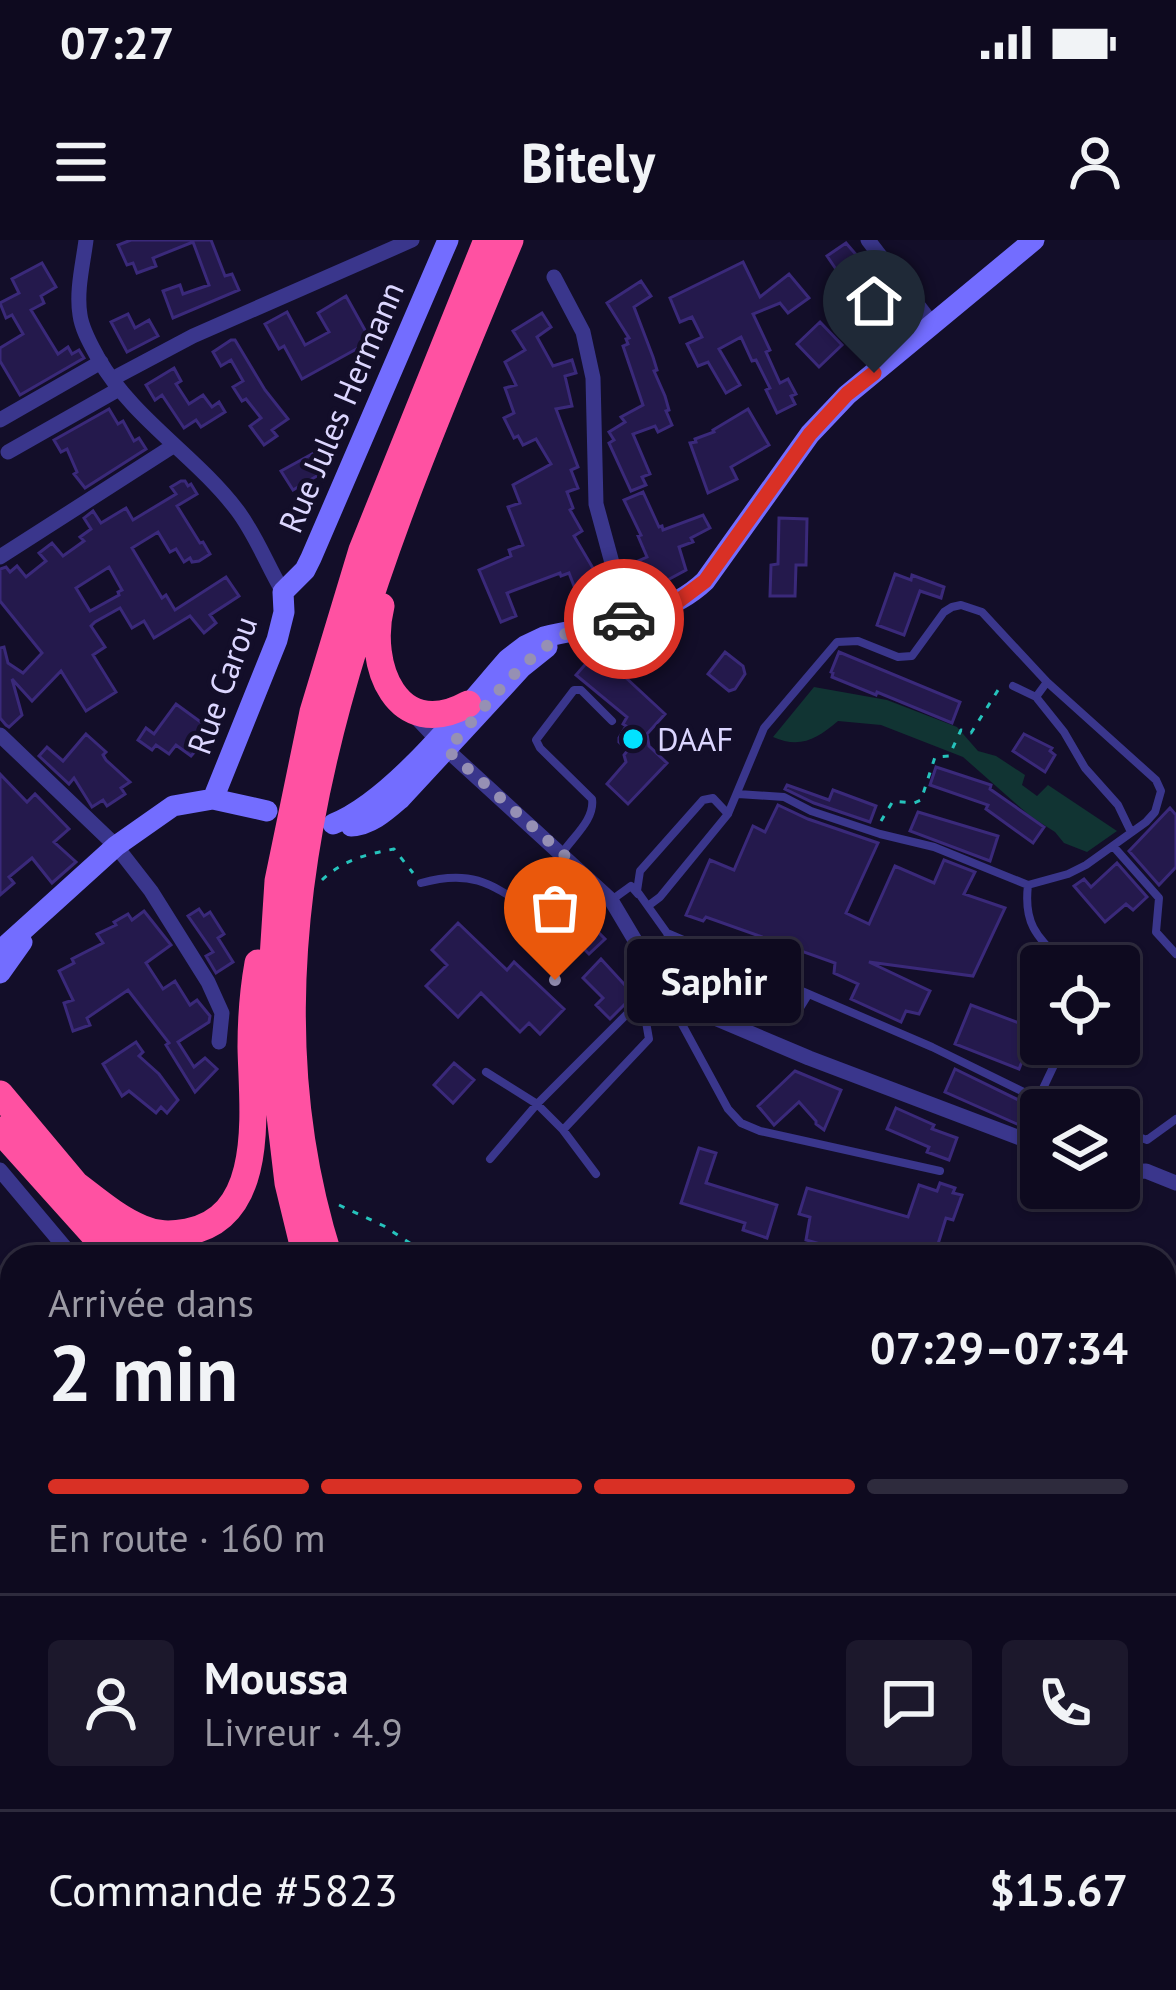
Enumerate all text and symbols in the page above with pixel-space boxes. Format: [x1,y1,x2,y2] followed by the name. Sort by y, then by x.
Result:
[60,13,174,71] text: 07:27
[521,127,655,197] text: Bitely
[48,129,114,195] icon: menu
[1062,129,1128,195] icon: person
[823,250,925,373] pin
[841,268,907,334] icon: home
[268,275,413,539] street label: Rue Jules Hermann
[564,559,684,679] courier
[591,586,657,652] icon: car
[177,610,266,760] street label: Rue Carou
[657,717,733,760] place label: DAAF
[620,726,646,752] marker: DAAF
[504,857,606,980] pin
[522,875,588,941] icon: bag
[627,938,801,1022] callout: Saphir
[1020,945,1140,1209] map controls
[1020,945,1140,1065] button: locate
[661,955,767,1006] text: Saphir
[1020,1089,1140,1209] button: layers
[48,1277,254,1328] text: Arrivée dans
[870,1318,1128,1376] text: 07:29–07:34
[48,1322,238,1423] text: 2 min
[48,1512,326,1563] text: En route · 160 m
[48,1640,174,1766] button: person
[846,1640,972,1766] button: chat
[1002,1640,1128,1766] button: phone
[204,1648,349,1706] text: Moussa
[204,1706,403,1757] text: Livreur · 4.9
[48,1860,398,1918] text: Commande #5823
[989,1860,1128,1918] text: $15.67

